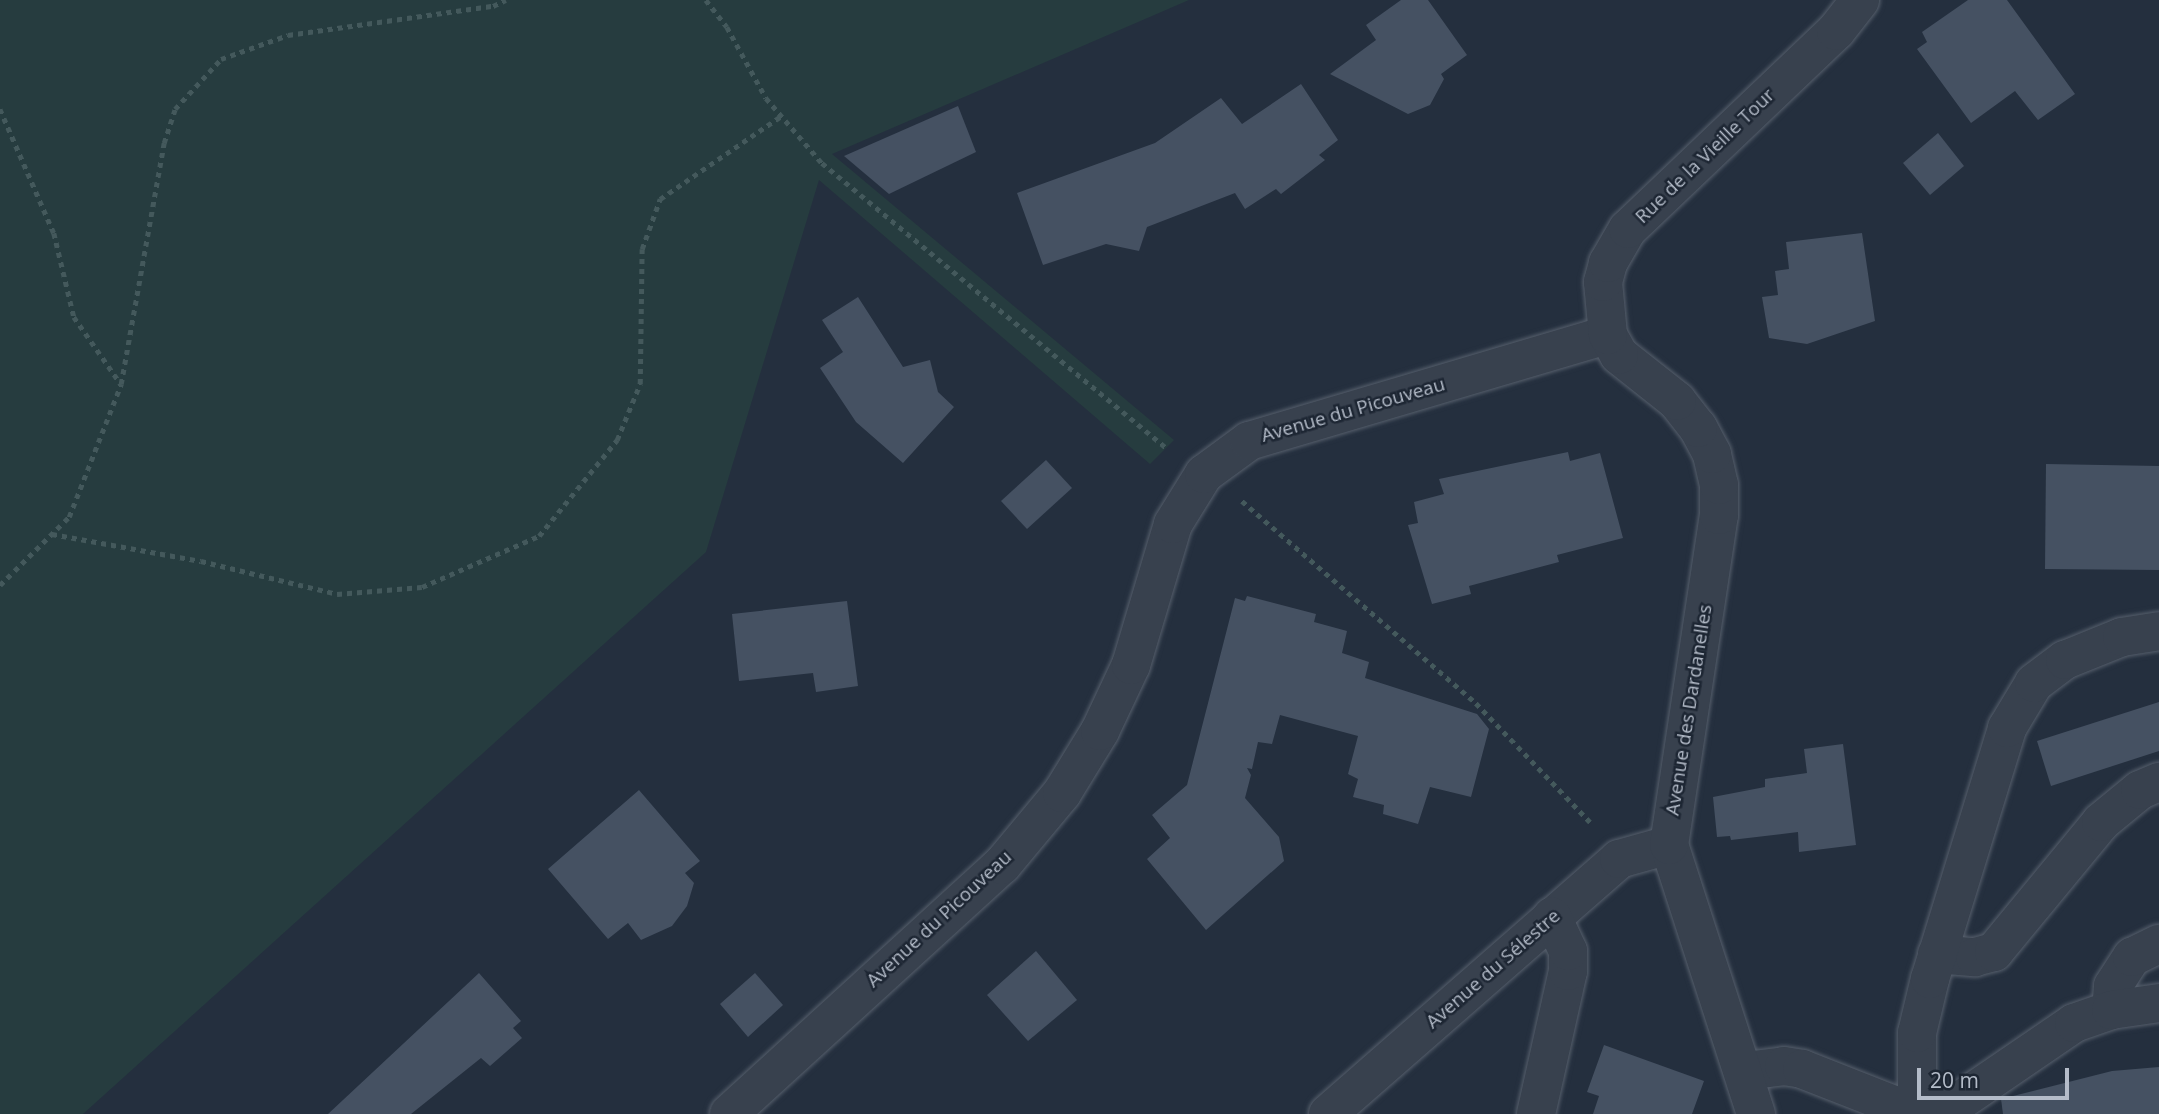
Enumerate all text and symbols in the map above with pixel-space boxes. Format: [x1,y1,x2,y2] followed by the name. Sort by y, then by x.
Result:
[1631,84,1779,228] street label: Rue de la Vieille Tour
[1259,373,1447,447] street label: Avenue du Picouveau
[1661,603,1717,817] street label: Avenue des Dardanelles
[862,846,1016,992] street label: Avenue du Picouveau
[1421,905,1565,1033] street label: Avenue du Sélestre
[1921,1054,2073,1098] scale bar
[1930,1066,1979,1094] text: 20 m

